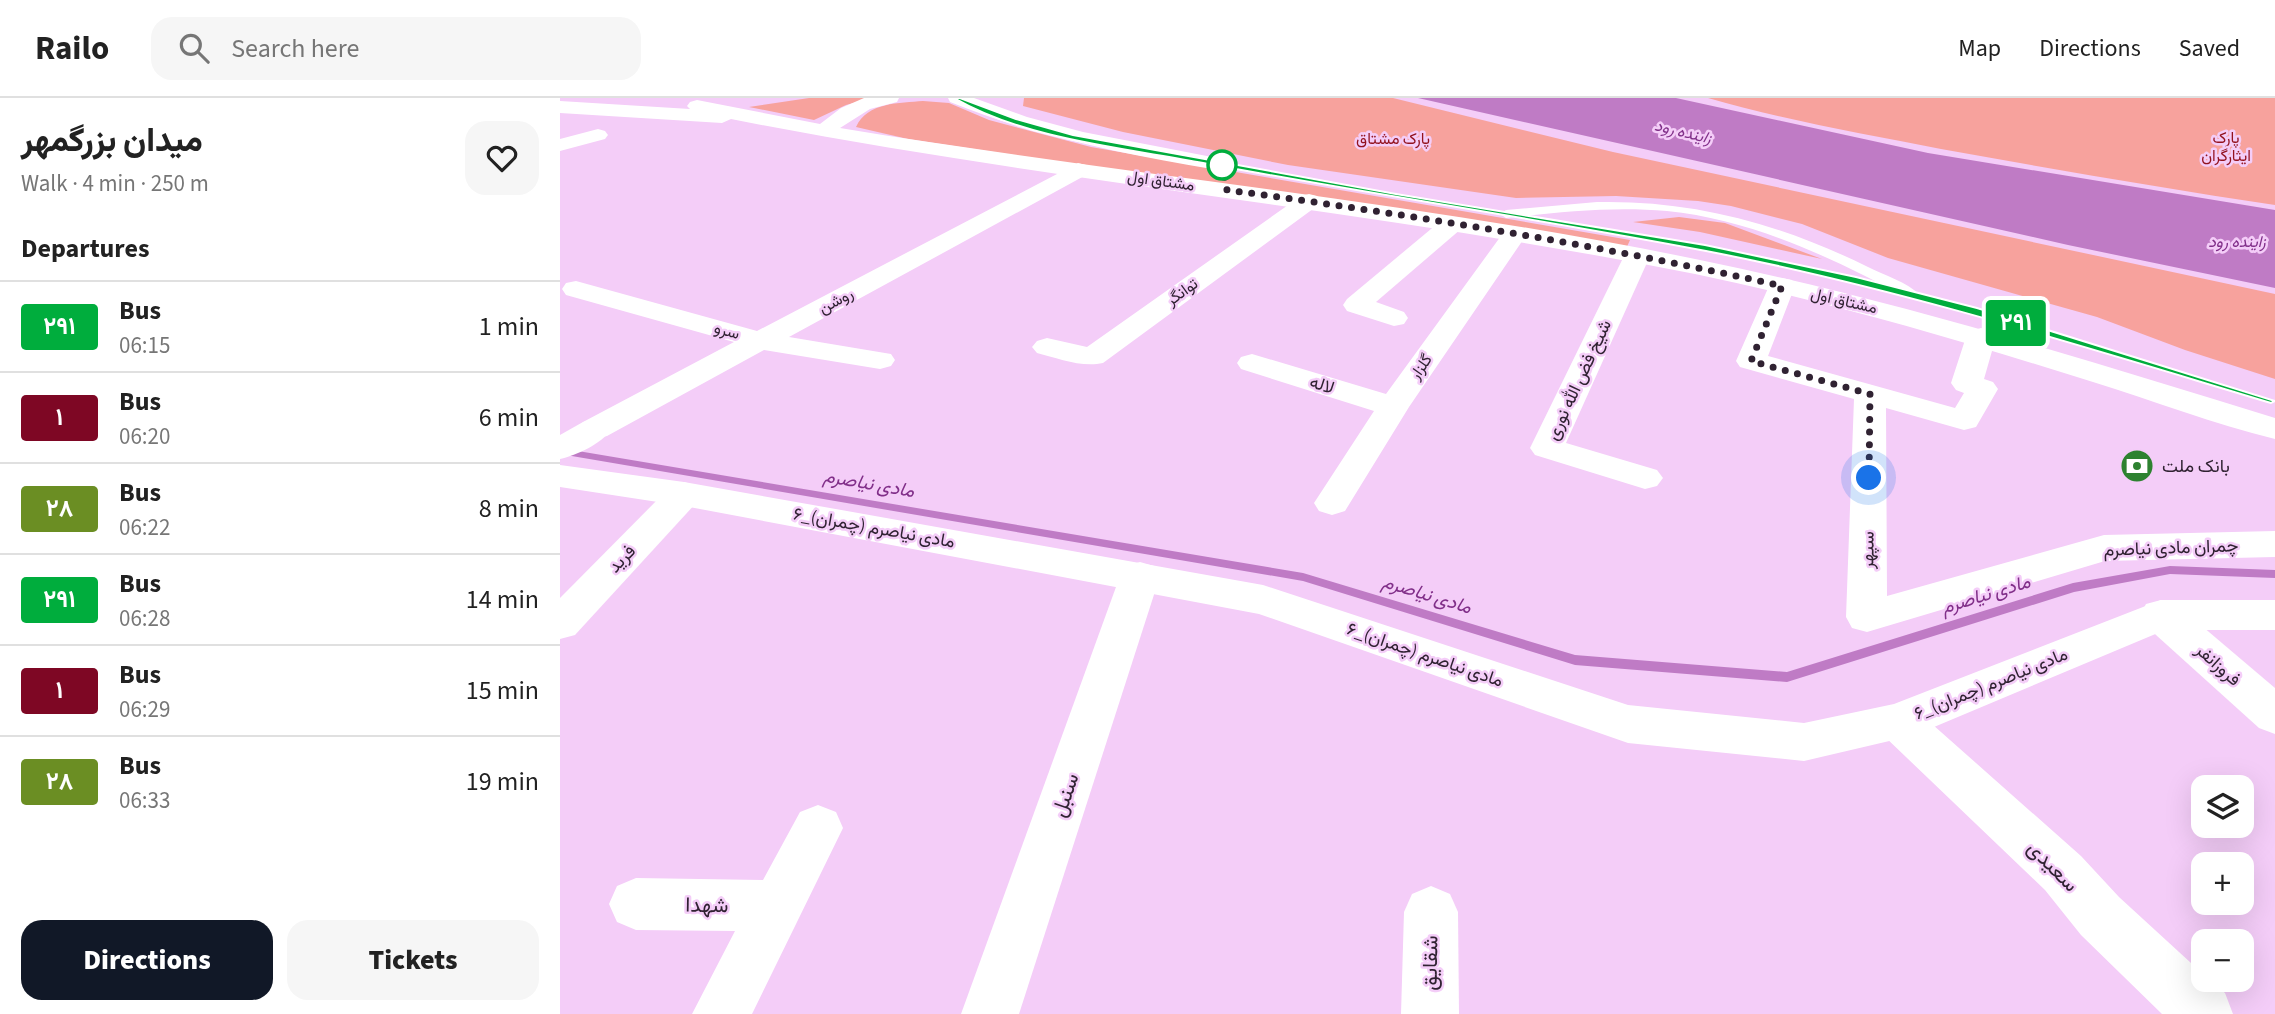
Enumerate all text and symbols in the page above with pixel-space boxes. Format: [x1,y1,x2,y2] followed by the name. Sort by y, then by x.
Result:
[151,17,641,80] search box
[35,25,109,72] text: Railo
[175,29,213,67] icon: search
[231,30,359,67] text: Search here
[1958,31,2001,66] text: Map
[2039,31,2141,66] text: Directions
[2179,31,2240,66] text: Saved
[1652,114,1715,150] water label: زاینده رود
[21,117,203,164] text: میدان بزرگمهر
[465,121,539,195] button: heart
[2201,127,2251,167] park label: پارک ایثارگران
[1356,128,1430,150] park label: پارک مشتاق
[1207,150,1237,180] unlabelled marker
[1126,165,1196,197] street label: مشتاق اول
[21,167,209,200] text: Walk · 4 min · 250 m
[21,230,149,267] text: Departures
[2208,231,2267,253] water label: زاینده رود
[1161,273,1203,312] street label: توانگر
[815,283,857,319] street label: روشن
[1809,283,1879,319] street label: مشتاق اول
[119,292,161,329] text: Bus
[1976,300,2056,346] line badge: ۲۹۱
[2000,305,2032,340] text: ۲۹۱
[479,308,539,345] text: 1 min
[43,309,76,344] text: ۲۹۱
[1540,316,1618,444] street label: شیخ فض الله نوری
[712,317,742,345] street label: سرو
[119,329,170,362] text: 06:15
[1404,350,1438,385] street label: گلزار
[1306,369,1338,401] street label: لاله
[119,383,161,420] text: Bus
[479,399,539,436] text: 6 min
[56,400,63,435] text: ۱
[119,420,170,453] text: 06:20
[2118,447,2156,485] bank icon: بانک ملت
[2162,454,2230,479] place label: بانک ملت
[1851,460,1886,495] your location
[821,463,917,505] water label: مادی نیاصرم
[119,474,161,511] text: Bus
[479,490,539,527] text: 8 min
[46,491,73,526] text: ۲۸
[791,501,957,555] street label: ۶_مادی نیاصرم (چمران)
[119,511,170,544] text: 06:22
[1855,531,1881,570] street label: سپهر
[2103,533,2239,563] street label: چمران مادی نیاصرم
[602,539,642,579] street label: فرید
[119,565,161,602] text: Bus
[1378,568,1476,622] water label: مادی نیاصرم
[1937,568,2035,622] water label: مادی نیاصرم
[466,581,539,618] text: 14 min
[43,582,76,617] text: ۲۹۱
[119,602,170,635] text: 06:28
[1344,617,1506,693] street label: ۶_مادی نیاصرم (چمران)
[2189,637,2246,692] street label: فروزانفر
[1910,642,2072,726] street label: ۶_مادی نیاصرم (چمران)
[119,656,161,693] text: Bus
[466,672,539,709] text: 15 min
[56,673,63,708] text: ۱
[119,693,170,726] text: 06:29
[119,747,161,784] text: Bus
[466,763,539,800] text: 19 min
[46,764,73,799] text: ۲۸
[1043,769,1087,821] street label: سنبل
[2191,775,2254,992] map controls
[2191,775,2254,838] button: layers
[119,784,170,817] text: 06:33
[2020,833,2086,899] street label: سعیدی
[2191,852,2254,915] button: +
[685,890,729,920] street label: شهدا
[21,920,273,1000] button: Directions
[287,920,539,1000] button: Tickets
[2191,929,2254,992] button: −
[1415,935,1445,991] street label: شقایق

